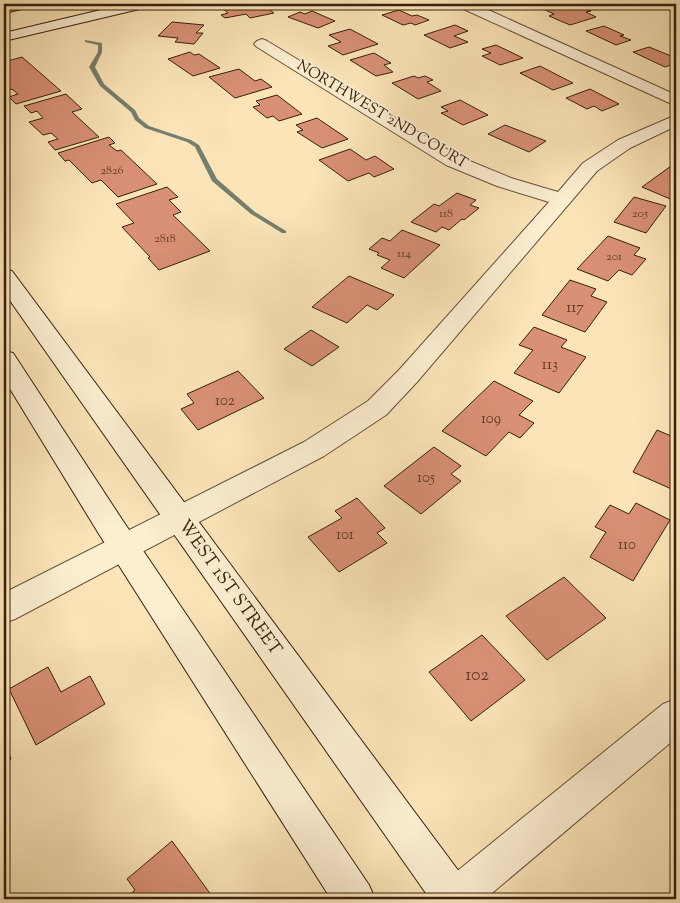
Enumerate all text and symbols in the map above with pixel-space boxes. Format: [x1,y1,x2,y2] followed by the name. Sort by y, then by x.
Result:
[293,55,472,175] street label: NORTHWEST 2ND COURT
[100,162,124,180] house number: 2826
[439,205,453,223] house number: 118
[632,205,648,223] house number: 205
[154,230,176,248] house number: 2818
[397,245,411,263] house number: 114
[606,248,622,266] house number: 201
[566,298,584,319] house number: 117
[542,355,558,376] house number: 113
[215,391,235,412] house number: 102
[481,409,501,430] house number: 109
[417,468,435,489] house number: 105
[171,515,287,661] street label: WEST 1ST STREET
[336,525,354,546] house number: 101
[618,535,636,556] house number: 110
[465,663,489,689] house number: 102

